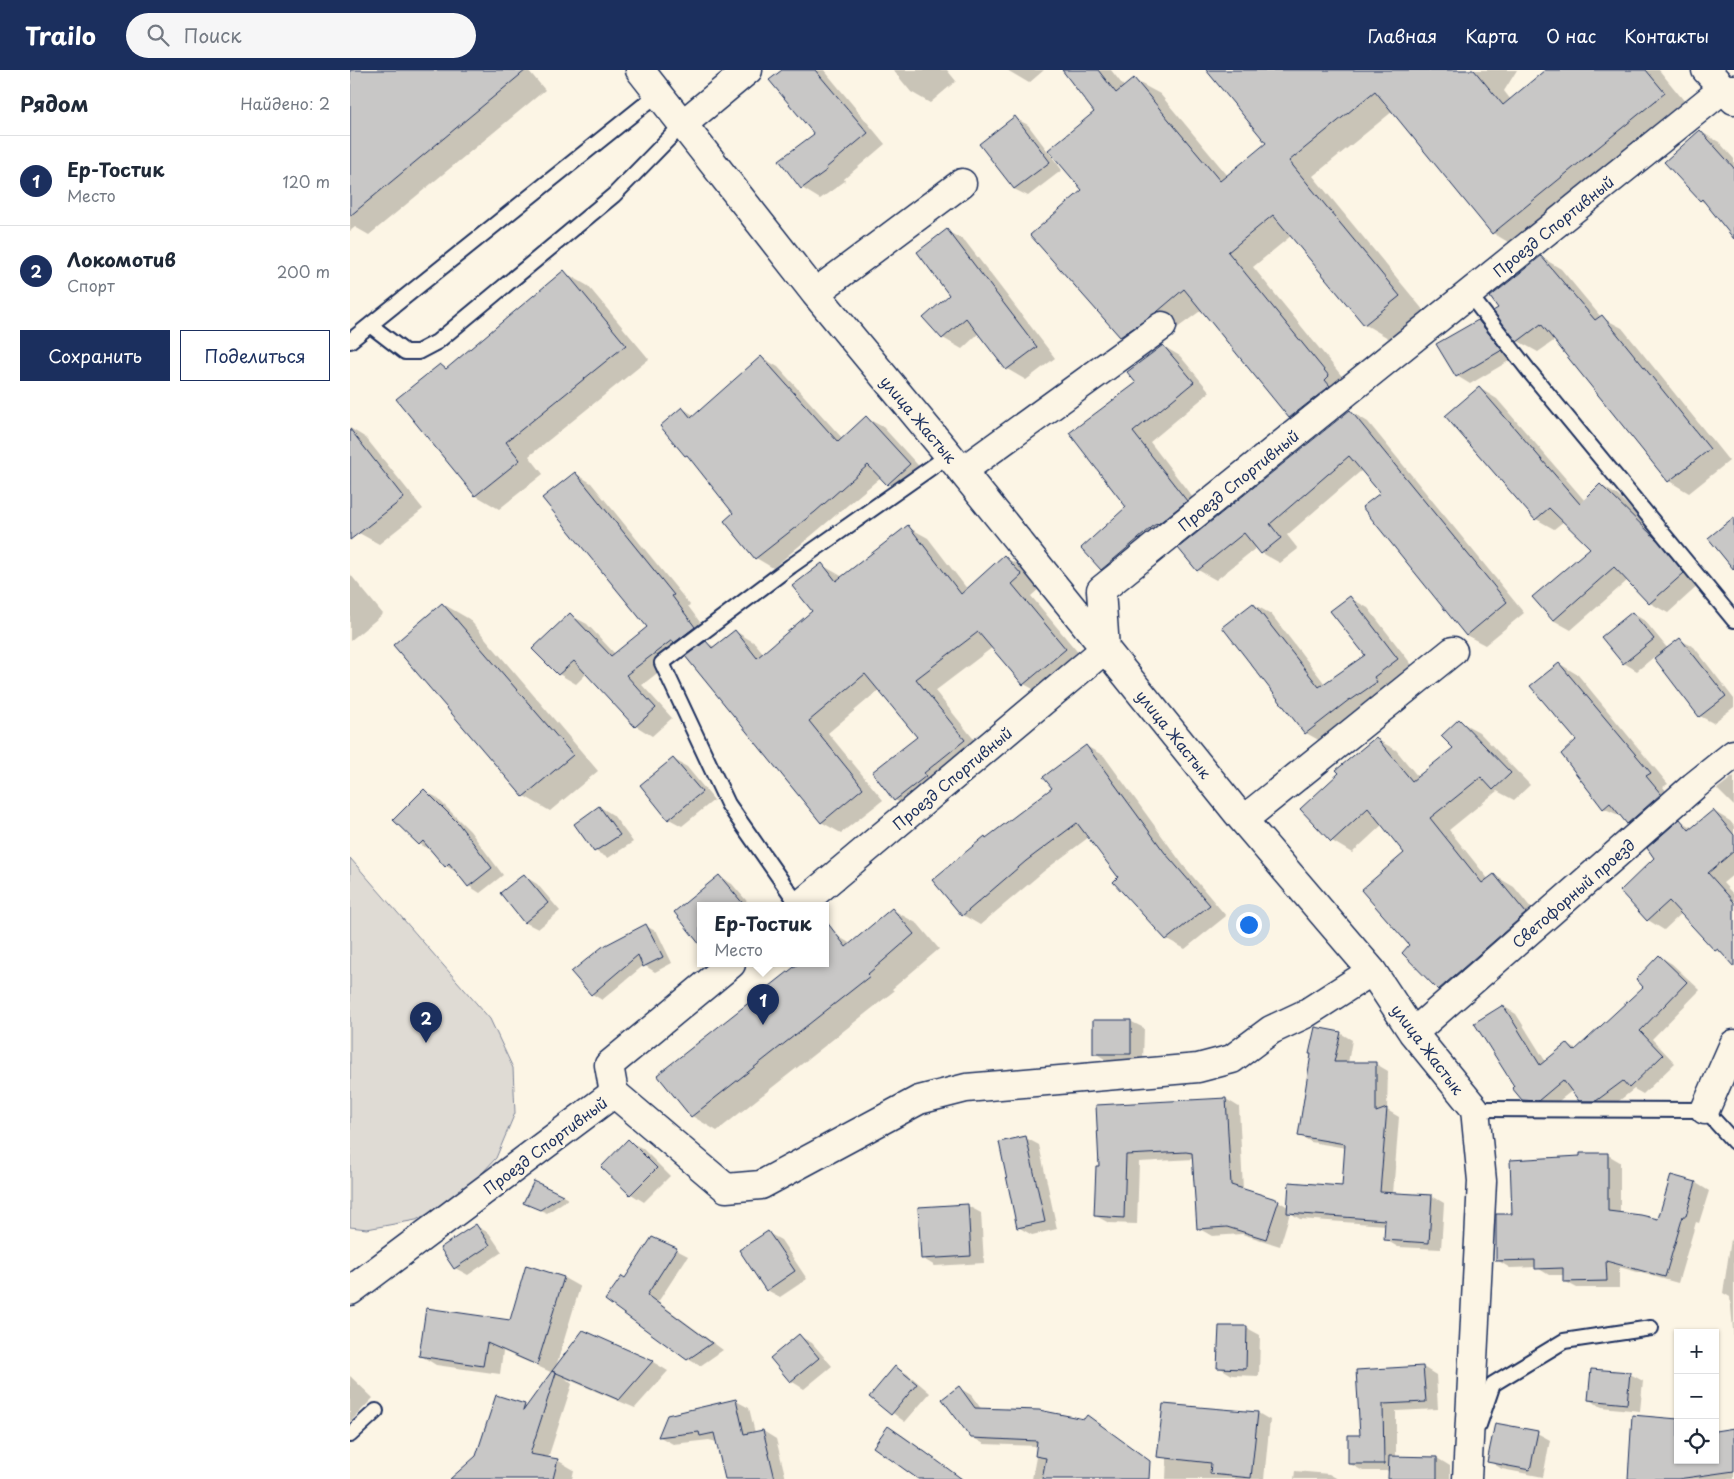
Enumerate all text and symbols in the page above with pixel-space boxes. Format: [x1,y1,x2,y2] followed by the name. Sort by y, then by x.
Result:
[126,13,476,58] search box
[25,17,96,53] text: Trailo
[144,21,172,49] icon: search
[184,21,242,49] text: Поиск
[1368,22,1437,49] text: Главная
[1465,22,1518,49] text: Карта
[1546,22,1596,49] text: О нас
[1624,22,1709,49] text: Контакты
[20,87,88,119] text: Рядом
[240,91,330,115] text: Найдено: 2
[67,155,164,183] text: Ер-Тостик
[32,169,40,193] text: 1
[283,169,330,193] text: 120 m
[1488,170,1618,282] street label: Проезд Спортивный
[67,183,116,207] text: Место
[67,245,176,273] text: Локомотив
[30,259,42,283] text: 2
[277,259,330,283] text: 200 m
[67,273,115,297] text: Спорт
[20,330,170,381] button: Сохранить
[180,330,330,381] button: Поделиться
[875,370,963,468] street label: улица Жастык
[1173,424,1303,536] street label: Проезд Спортивный
[1131,685,1217,783] street label: улица Жастык
[887,721,1017,835] street label: Проезд Спортивный
[1506,833,1640,953] street label: Светофорный проезд
[697,902,829,967] popup
[714,909,812,937] text: Ер-Тостик
[1236,912,1262,938] your location
[714,937,763,961] text: Место
[747,984,779,1025] pin: 1
[1386,999,1470,1099] street label: улица Жастык
[410,1002,442,1043] pin: 2
[478,1091,612,1199] street label: Проезд Спортивный
[1674,1329,1719,1464] map controls
[1674,1329,1719,1374] button: +
[1674,1374,1719,1419] button: −
[1674,1419,1719,1464] button: locate

